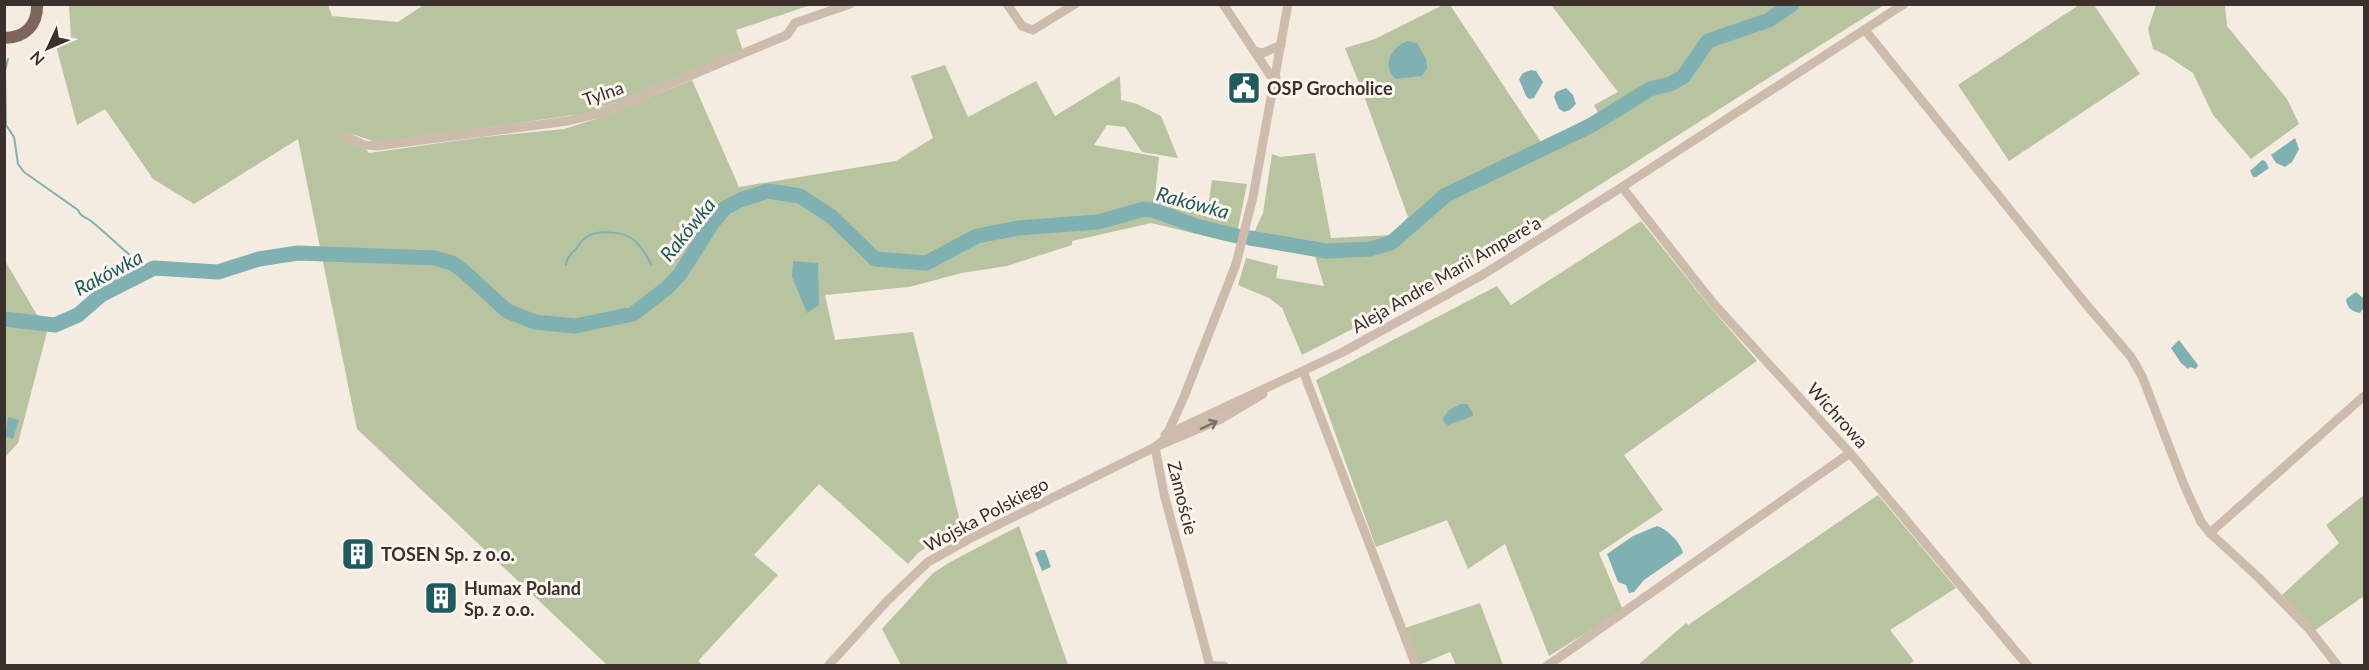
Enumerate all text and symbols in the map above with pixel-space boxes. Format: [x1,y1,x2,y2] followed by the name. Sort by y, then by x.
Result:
[18,18,78,78] north arrow
[26,48,48,70] text: N
[1226,70,1262,106] public building icon: OSP Grocholice
[580,76,626,110] street label: Tylna
[1267,77,1393,99] place label: OSP Grocholice
[1154,181,1232,223] water label: Rakówka
[654,193,720,265] water label: Rakówka
[1348,211,1544,337] street label: Aleja Andre Marii Ampere'a
[70,244,146,300] water label: Rakówka
[1803,378,1873,452] street label: Wichrowa
[1199,418,1217,430] one-way arrow
[1163,459,1203,537] street label: Zamoście
[920,472,1052,556] street label: Wojska Polskiego
[340,536,376,572] building icon: TOSEN Sp. z o.o.
[381,543,515,565] place label: TOSEN Sp. z o.o.
[464,577,581,620] place label: Humax Poland Sp. z o.o.
[423,580,459,616] building icon: Humax Poland Sp. z o.o.

